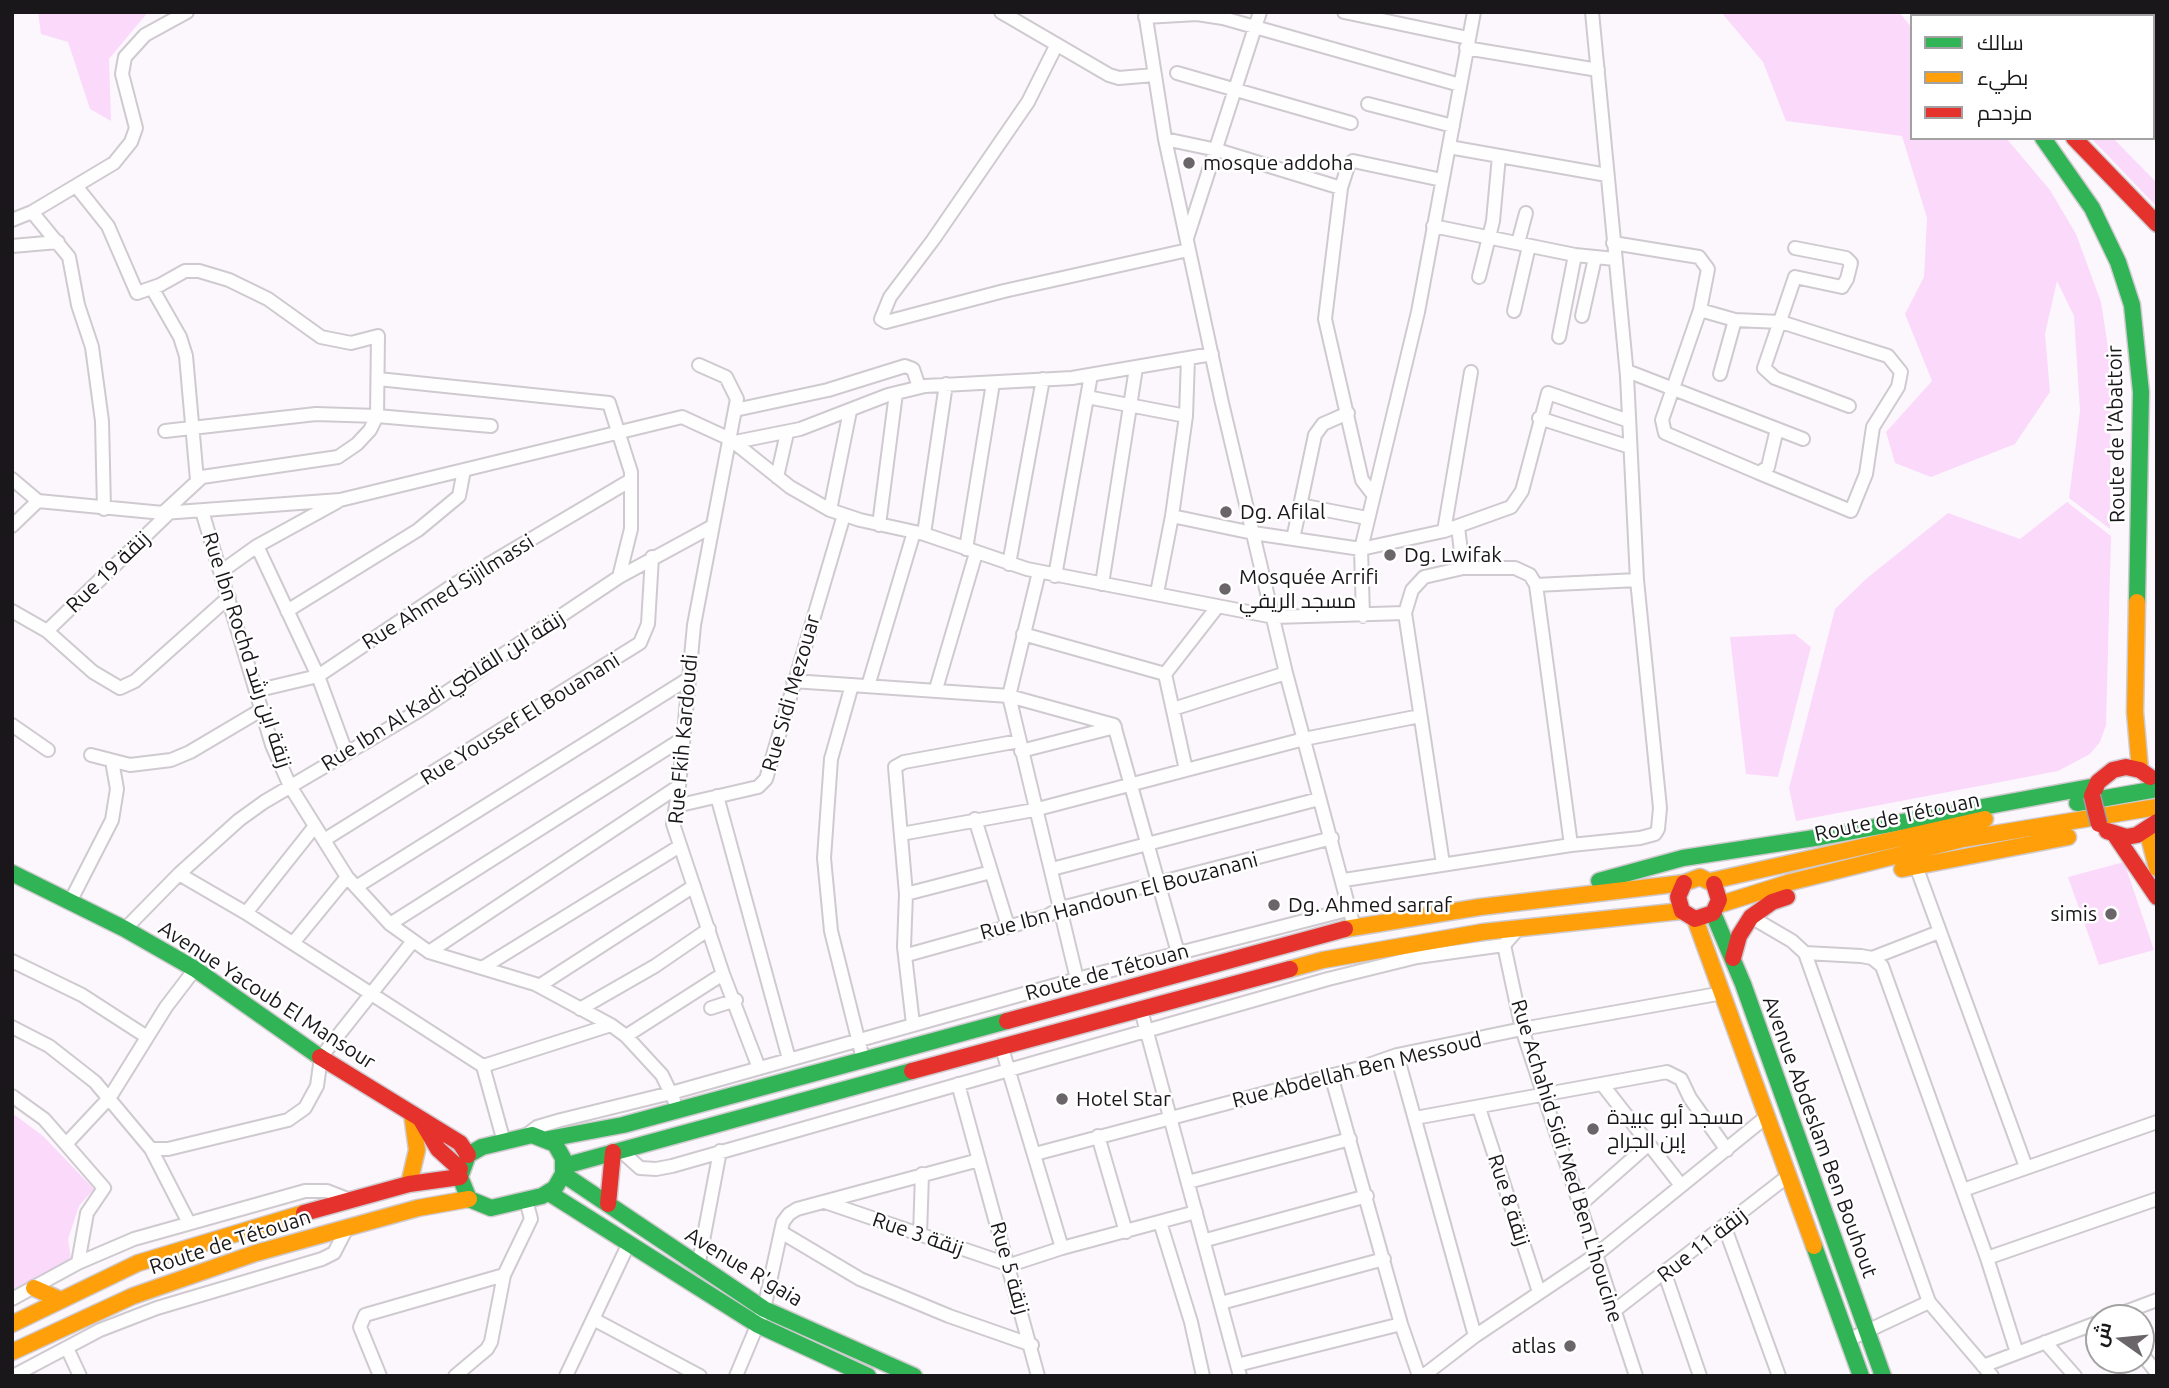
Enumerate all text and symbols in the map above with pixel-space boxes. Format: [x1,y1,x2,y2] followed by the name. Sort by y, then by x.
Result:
[1910,14,2155,140] legend
[1977,30,2024,54] text: سالك
[1977,65,2028,89] text: بطيء
[1977,100,2032,124] text: مزدحم
[1203,150,1354,176] place label: mosque addoha
[1181,155,1197,171] marker: mosque addoha
[2102,345,2130,523] street label: Route de l’Abattoir
[1240,499,1325,525] place label: Dg. Afilal
[1218,504,1234,520] marker: Dg. Afilal
[61,526,155,618] street label: Rue 19 زنقة
[197,529,297,771] street label: Rue Ibn Rochd زنقة ابن رشد
[357,529,539,655] street label: Rue Ahmed Sijilmassi
[1404,542,1502,568] place label: Dg. Lwifak
[1382,547,1398,563] marker: Dg. Lwifak
[1239,564,1379,614] place label: Mosquée Arrifi مسجد الريفي
[1217,581,1233,597] marker: Mosquée Arrifi مسجد الريفي
[317,606,569,776] street label: Rue Ibn Al Kadi زنقة ابن القاضي
[757,612,825,774] street label: Rue Sidi Mezouar
[416,647,624,791] street label: Rue Youssef El Bouanani
[663,653,703,825] street label: Rue Fkih Kardoudi
[1812,787,1982,847] street label: Route de Tétouan
[977,847,1261,945] street label: Rue Ibn Handoun El Bouzanani
[1288,892,1452,918] place label: Dg. Ahmed sarraf
[1266,897,1282,913] marker: Dg. Ahmed sarraf
[2050,901,2097,927] place label: simis
[2103,906,2119,922] marker: simis
[154,915,380,1075] street label: Avenue Yacoub El Mansour
[1023,938,1191,1006] street label: Route de Tétouan
[1757,993,1883,1281] street label: Avenue Abdeslam Ben Bouhout
[1506,996,1628,1326] street label: Rue Achahid Sidi Med Ben L'houcine
[1230,1027,1484,1113] street label: Rue Abdellah Ben Messoud
[1076,1086,1171,1112] place label: Hotel Star
[1054,1091,1070,1107] marker: Hotel Star
[1607,1104,1744,1154] place label: مسجد أبو عبيدة إبن الجراح
[1585,1121,1601,1137] marker: مسجد أبو عبيدة إبن الجراح
[1482,1151,1536,1249] street label: Rue 8 زنقة
[1652,1202,1752,1288] street label: Rue 11 زنقة
[146,1204,314,1280] street label: Route de Tétouan
[869,1207,967,1261] street label: Rue 3 زنقة
[985,1219,1035,1317] street label: Rue 5 زنقة
[681,1222,807,1312] street label: Avenue R'gaia
[2085,1304,2155,1374] north arrow
[2088,1319,2115,1349] text: ش
[1512,1333,1556,1359] place label: atlas
[1562,1338,1578,1354] marker: atlas

